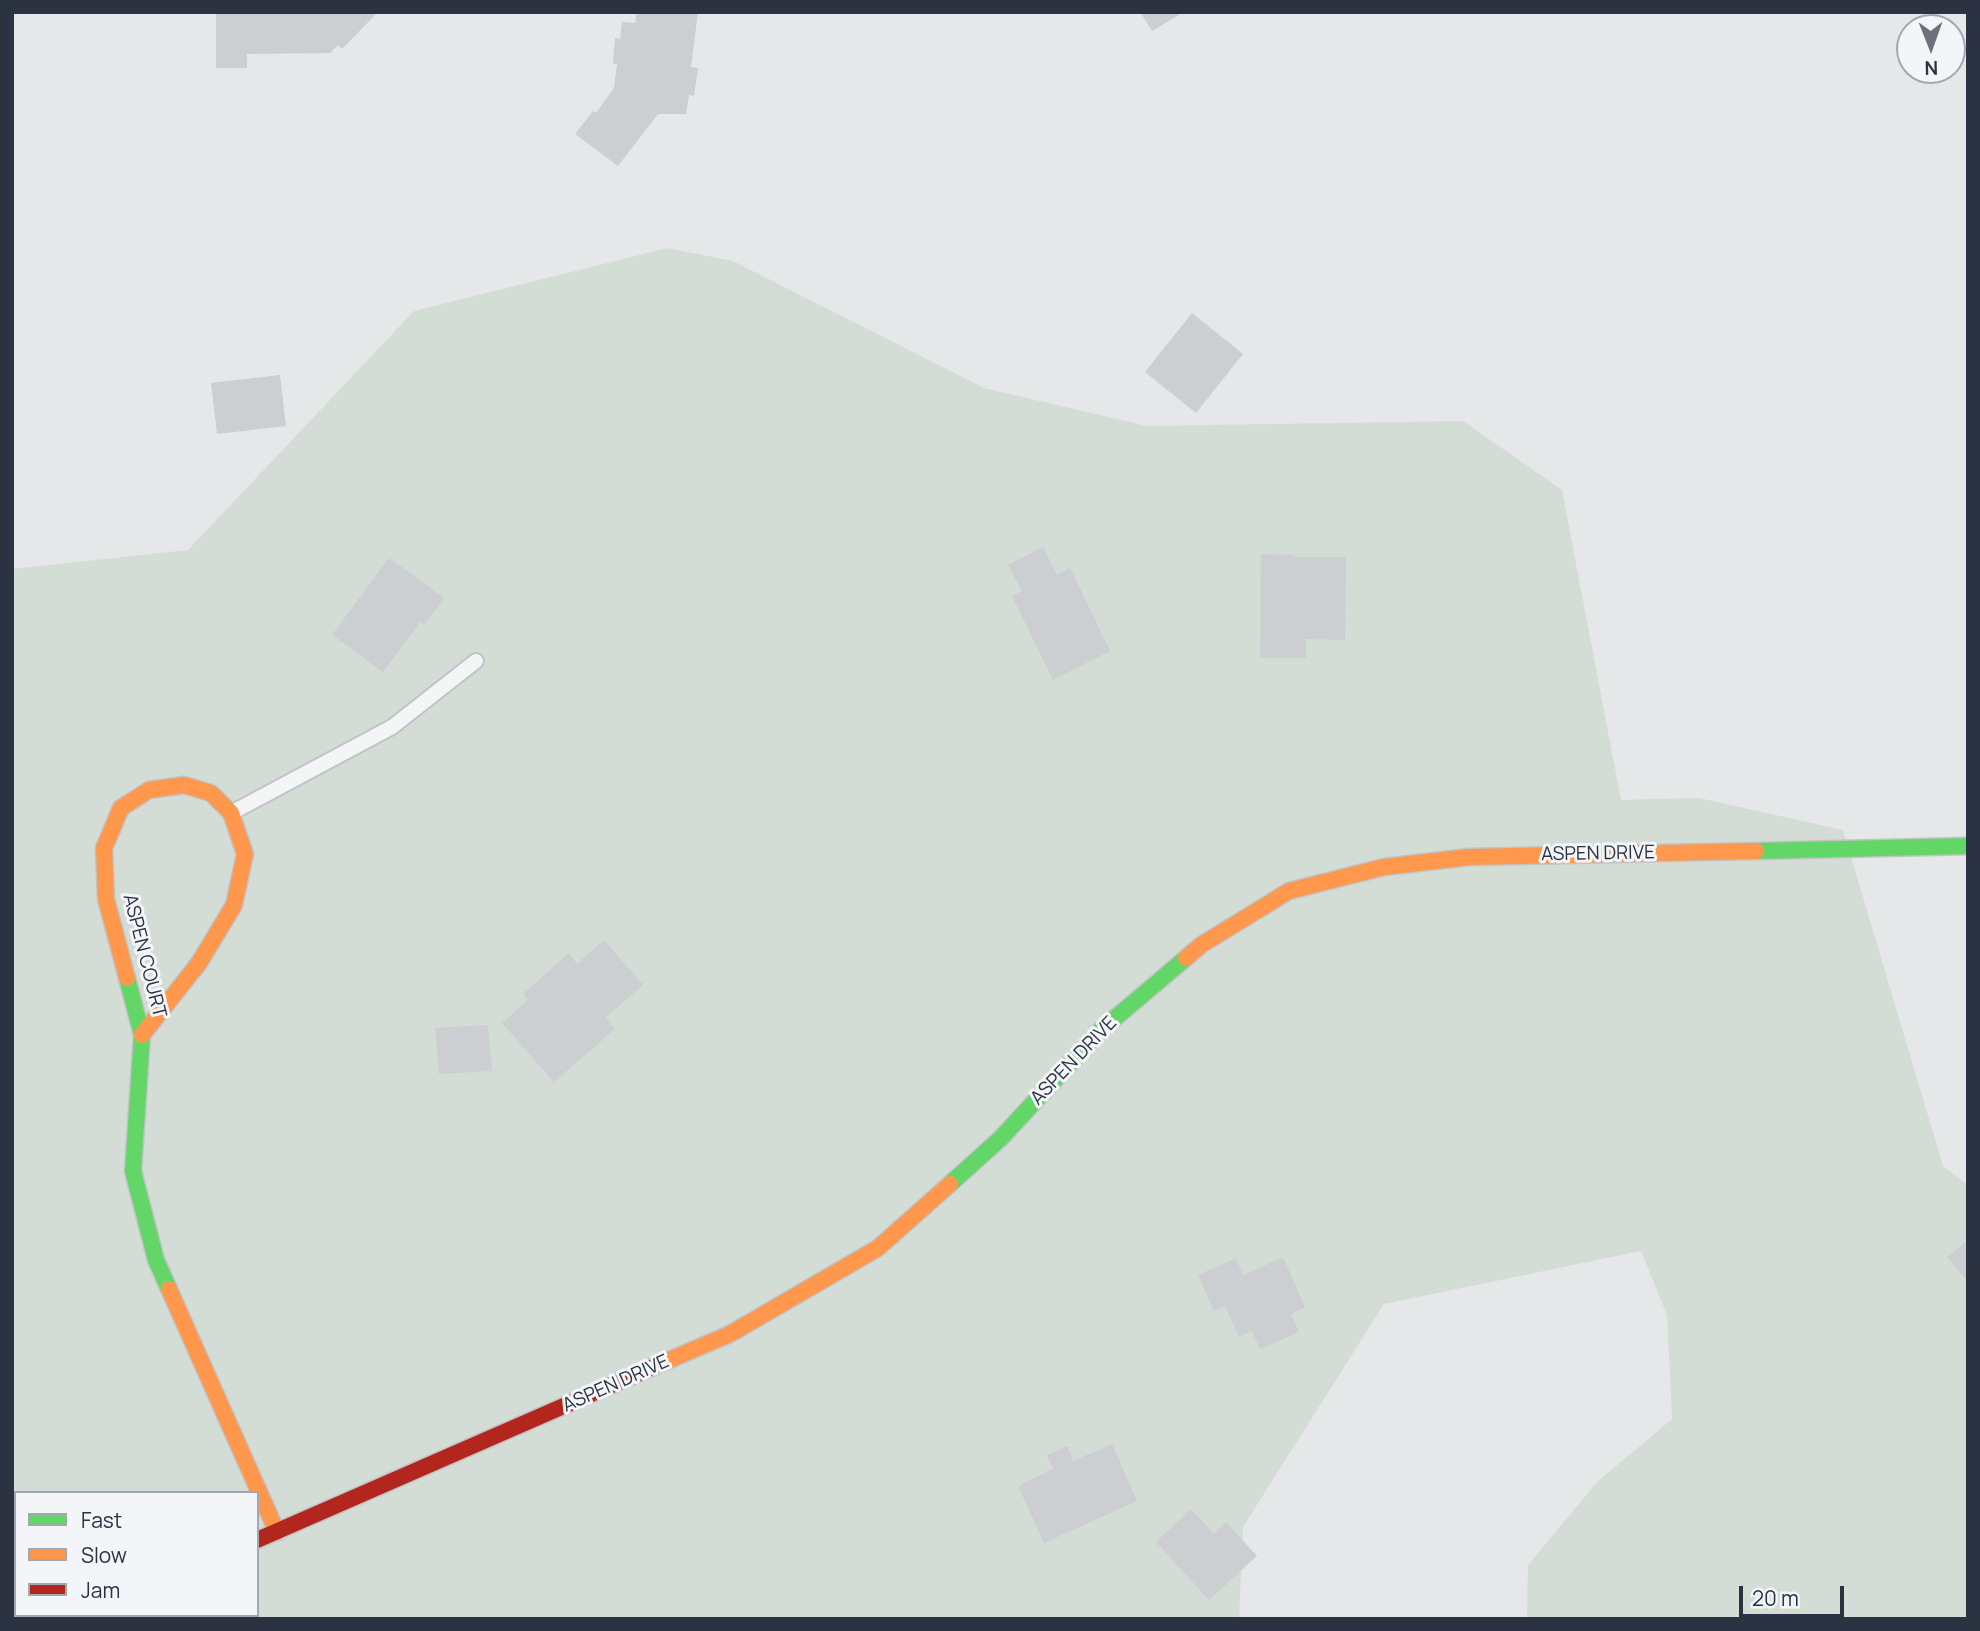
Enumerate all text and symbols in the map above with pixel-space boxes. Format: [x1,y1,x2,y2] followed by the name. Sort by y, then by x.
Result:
[1896,14,1966,84] north arrow
[1924,55,1938,81] text: N
[1541,842,1655,866] street label: ASPEN DRIVE
[118,892,170,1020] street label: ASPEN COURT
[1026,1012,1122,1110] street label: ASPEN DRIVE
[559,1350,673,1418] street label: ASPEN DRIVE
[14,1491,259,1617] legend
[81,1506,122,1534] text: Fast
[81,1541,127,1569] text: Slow
[1742,1572,1847,1616] scale bar
[81,1576,120,1604] text: Jam
[1752,1584,1799,1612] text: 20 m

